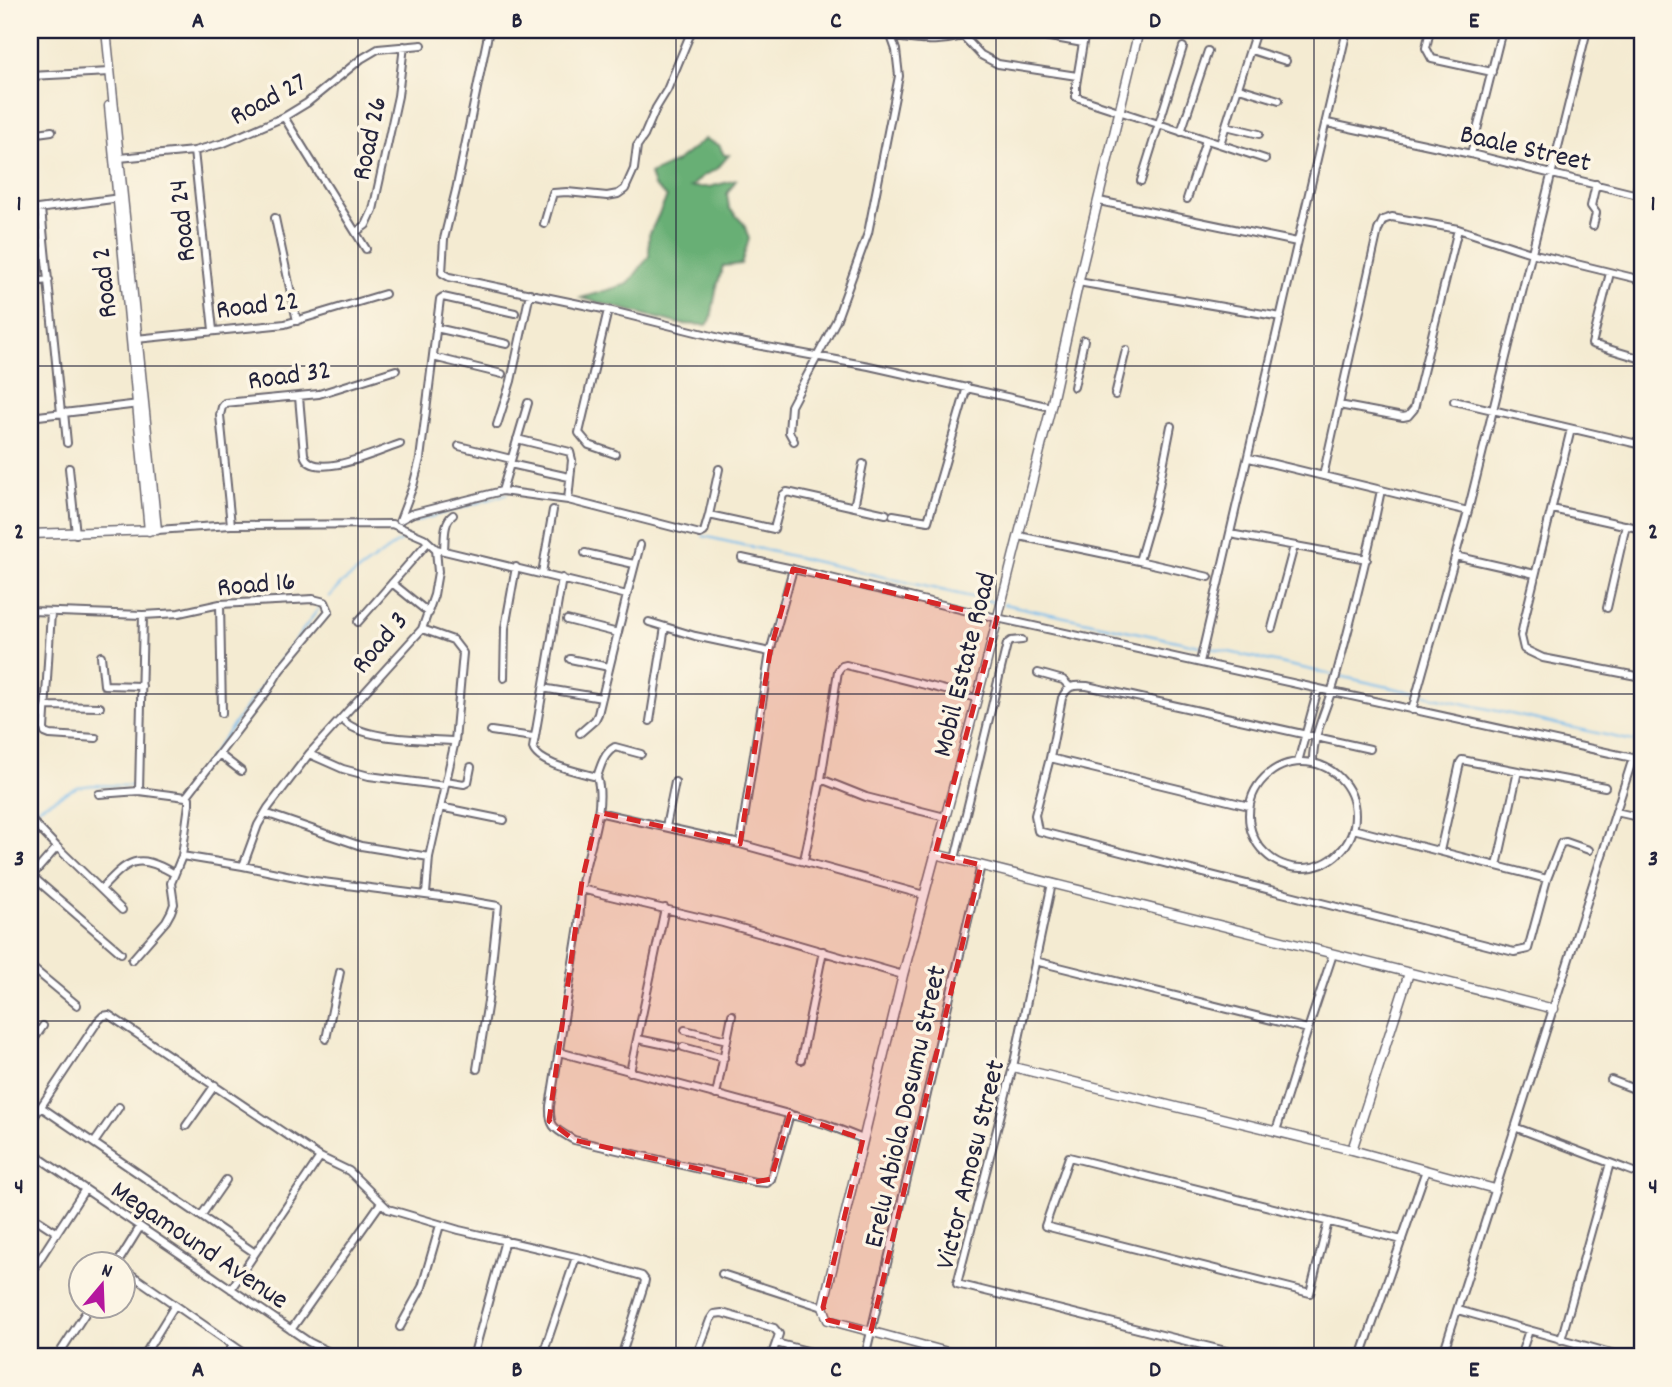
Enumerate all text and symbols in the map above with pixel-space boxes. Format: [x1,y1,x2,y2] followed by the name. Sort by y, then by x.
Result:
[192,6,204,39] text: A
[512,6,523,39] text: B
[830,6,842,39] text: C
[1149,6,1161,39] text: D
[1469,6,1480,39] text: E
[224,65,315,138] street label: Road 27
[344,93,400,185] street label: Road 26
[1456,116,1594,185] street label: Baale Street
[161,177,209,264] street label: Road 24
[16,189,22,222] text: 1
[1650,189,1656,222] text: 1
[83,245,131,320] street label: Road 2
[214,283,301,333] street label: Road 22
[246,352,334,404] street label: Road 32
[14,517,24,550] text: 2
[1648,517,1658,550] text: 2
[216,564,297,610] street label: Road 16
[925,569,1009,762] street label: Mobil Estate Road
[344,604,420,684] street label: Road 3
[14,844,24,877] text: 3
[1648,844,1658,877] text: 3
[856,962,960,1252] street label: Erelu Abiola Dosumu Street
[927,1056,1018,1274] street label: Victor Amosu Street
[14,1172,24,1205] text: 4
[1648,1172,1658,1205] text: 4
[101,1173,295,1322] street label: Megamound Avenue
[66,1250,136,1320] north arrow
[98,1258,115,1287] text: N
[192,1355,204,1387] text: A
[512,1355,523,1387] text: B
[830,1355,842,1387] text: C
[1149,1355,1161,1387] text: D
[1469,1355,1480,1387] text: E

